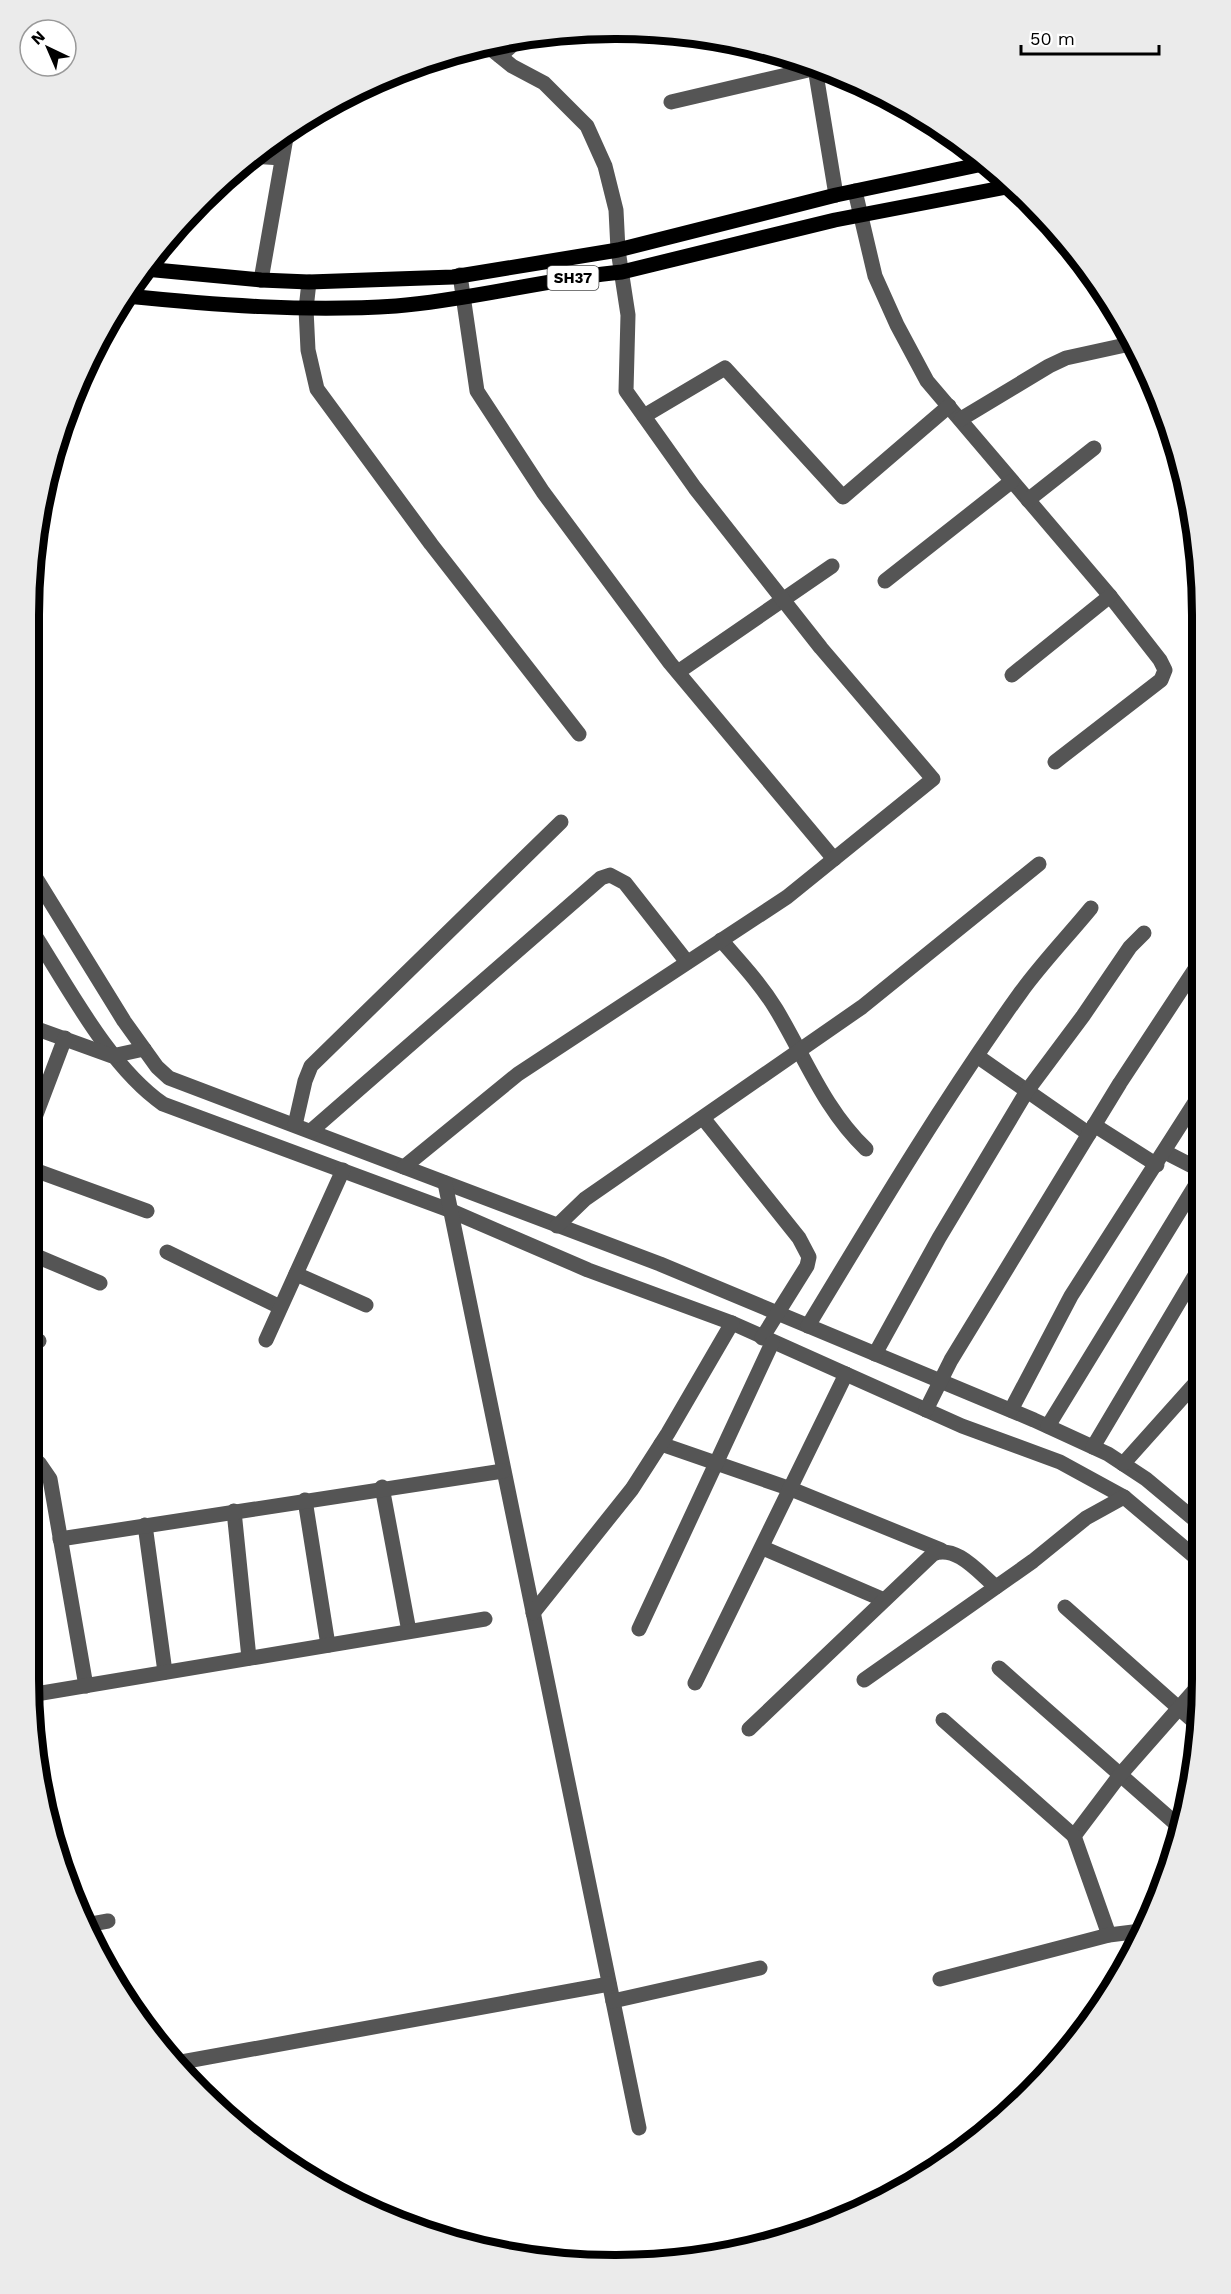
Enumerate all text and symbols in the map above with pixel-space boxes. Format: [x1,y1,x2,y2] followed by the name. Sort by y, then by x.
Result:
[18,18,78,78] north arrow
[1021,18,1159,56] scale bar
[27,27,49,49] text: N
[1030,28,1075,49] text: 50 m
[548,266,598,290] road number: SH37

